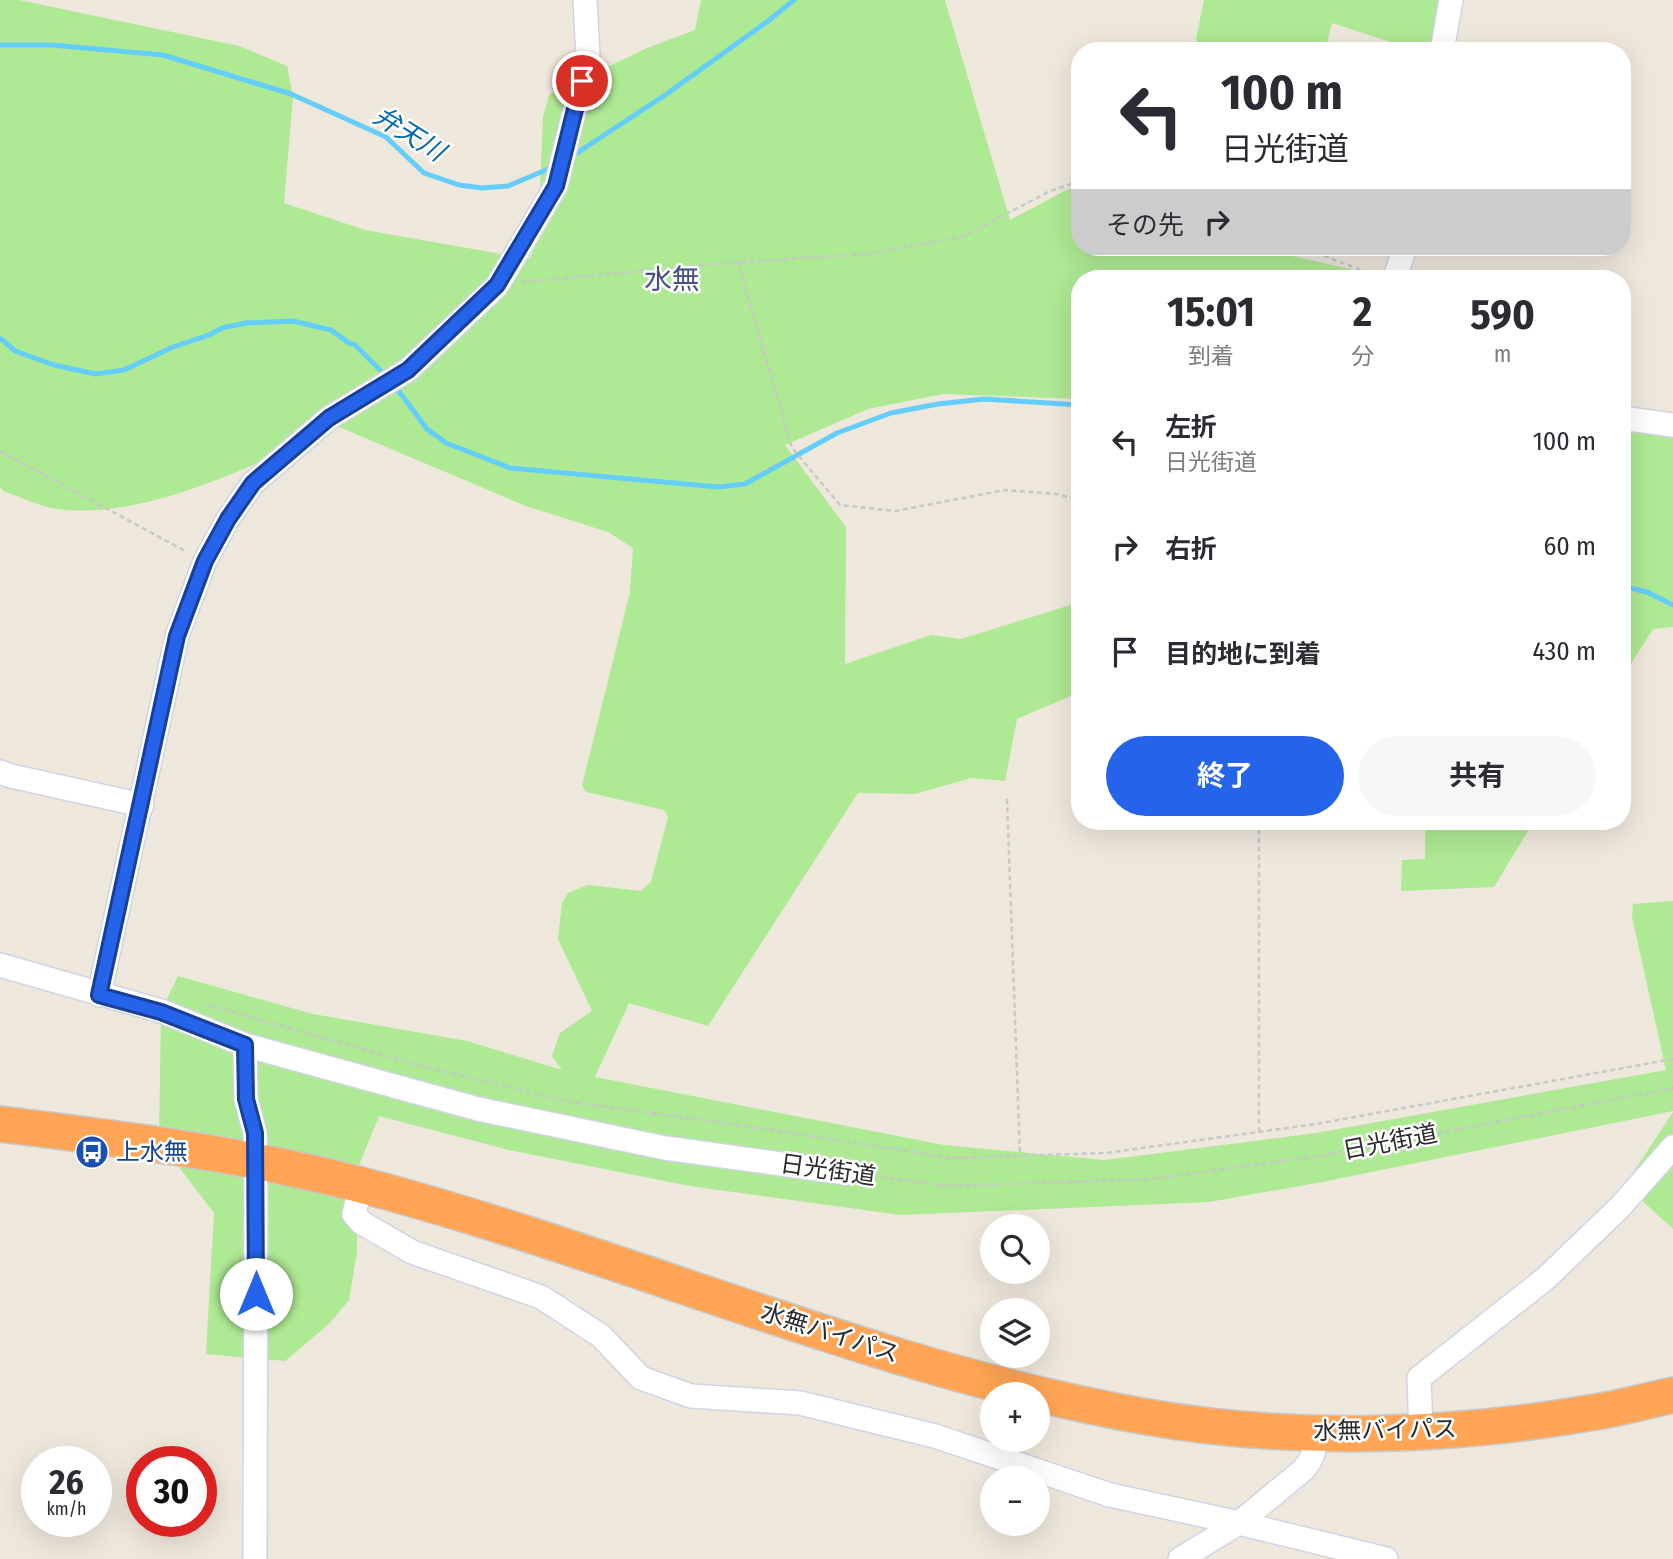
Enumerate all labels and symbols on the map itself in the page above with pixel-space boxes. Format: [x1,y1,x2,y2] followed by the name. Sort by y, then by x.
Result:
[552,51,612,111] pin
[368,100,453,169] water label: 弁天川
[644,263,700,296] district label: 水無
[1340,1119,1440,1165] street label: 日光街道
[73,1133,111,1171] bus stop icon: 上水無
[116,1138,188,1166] place label: 上水無
[779,1149,877,1191] street label: 日光街道
[219,1257,293,1331] position arrow
[757,1298,903,1368] street label: 水無バイパス
[1313,1415,1457,1445] street label: 水無バイパス
[126,1446,217,1537] speed limit sign: 30

